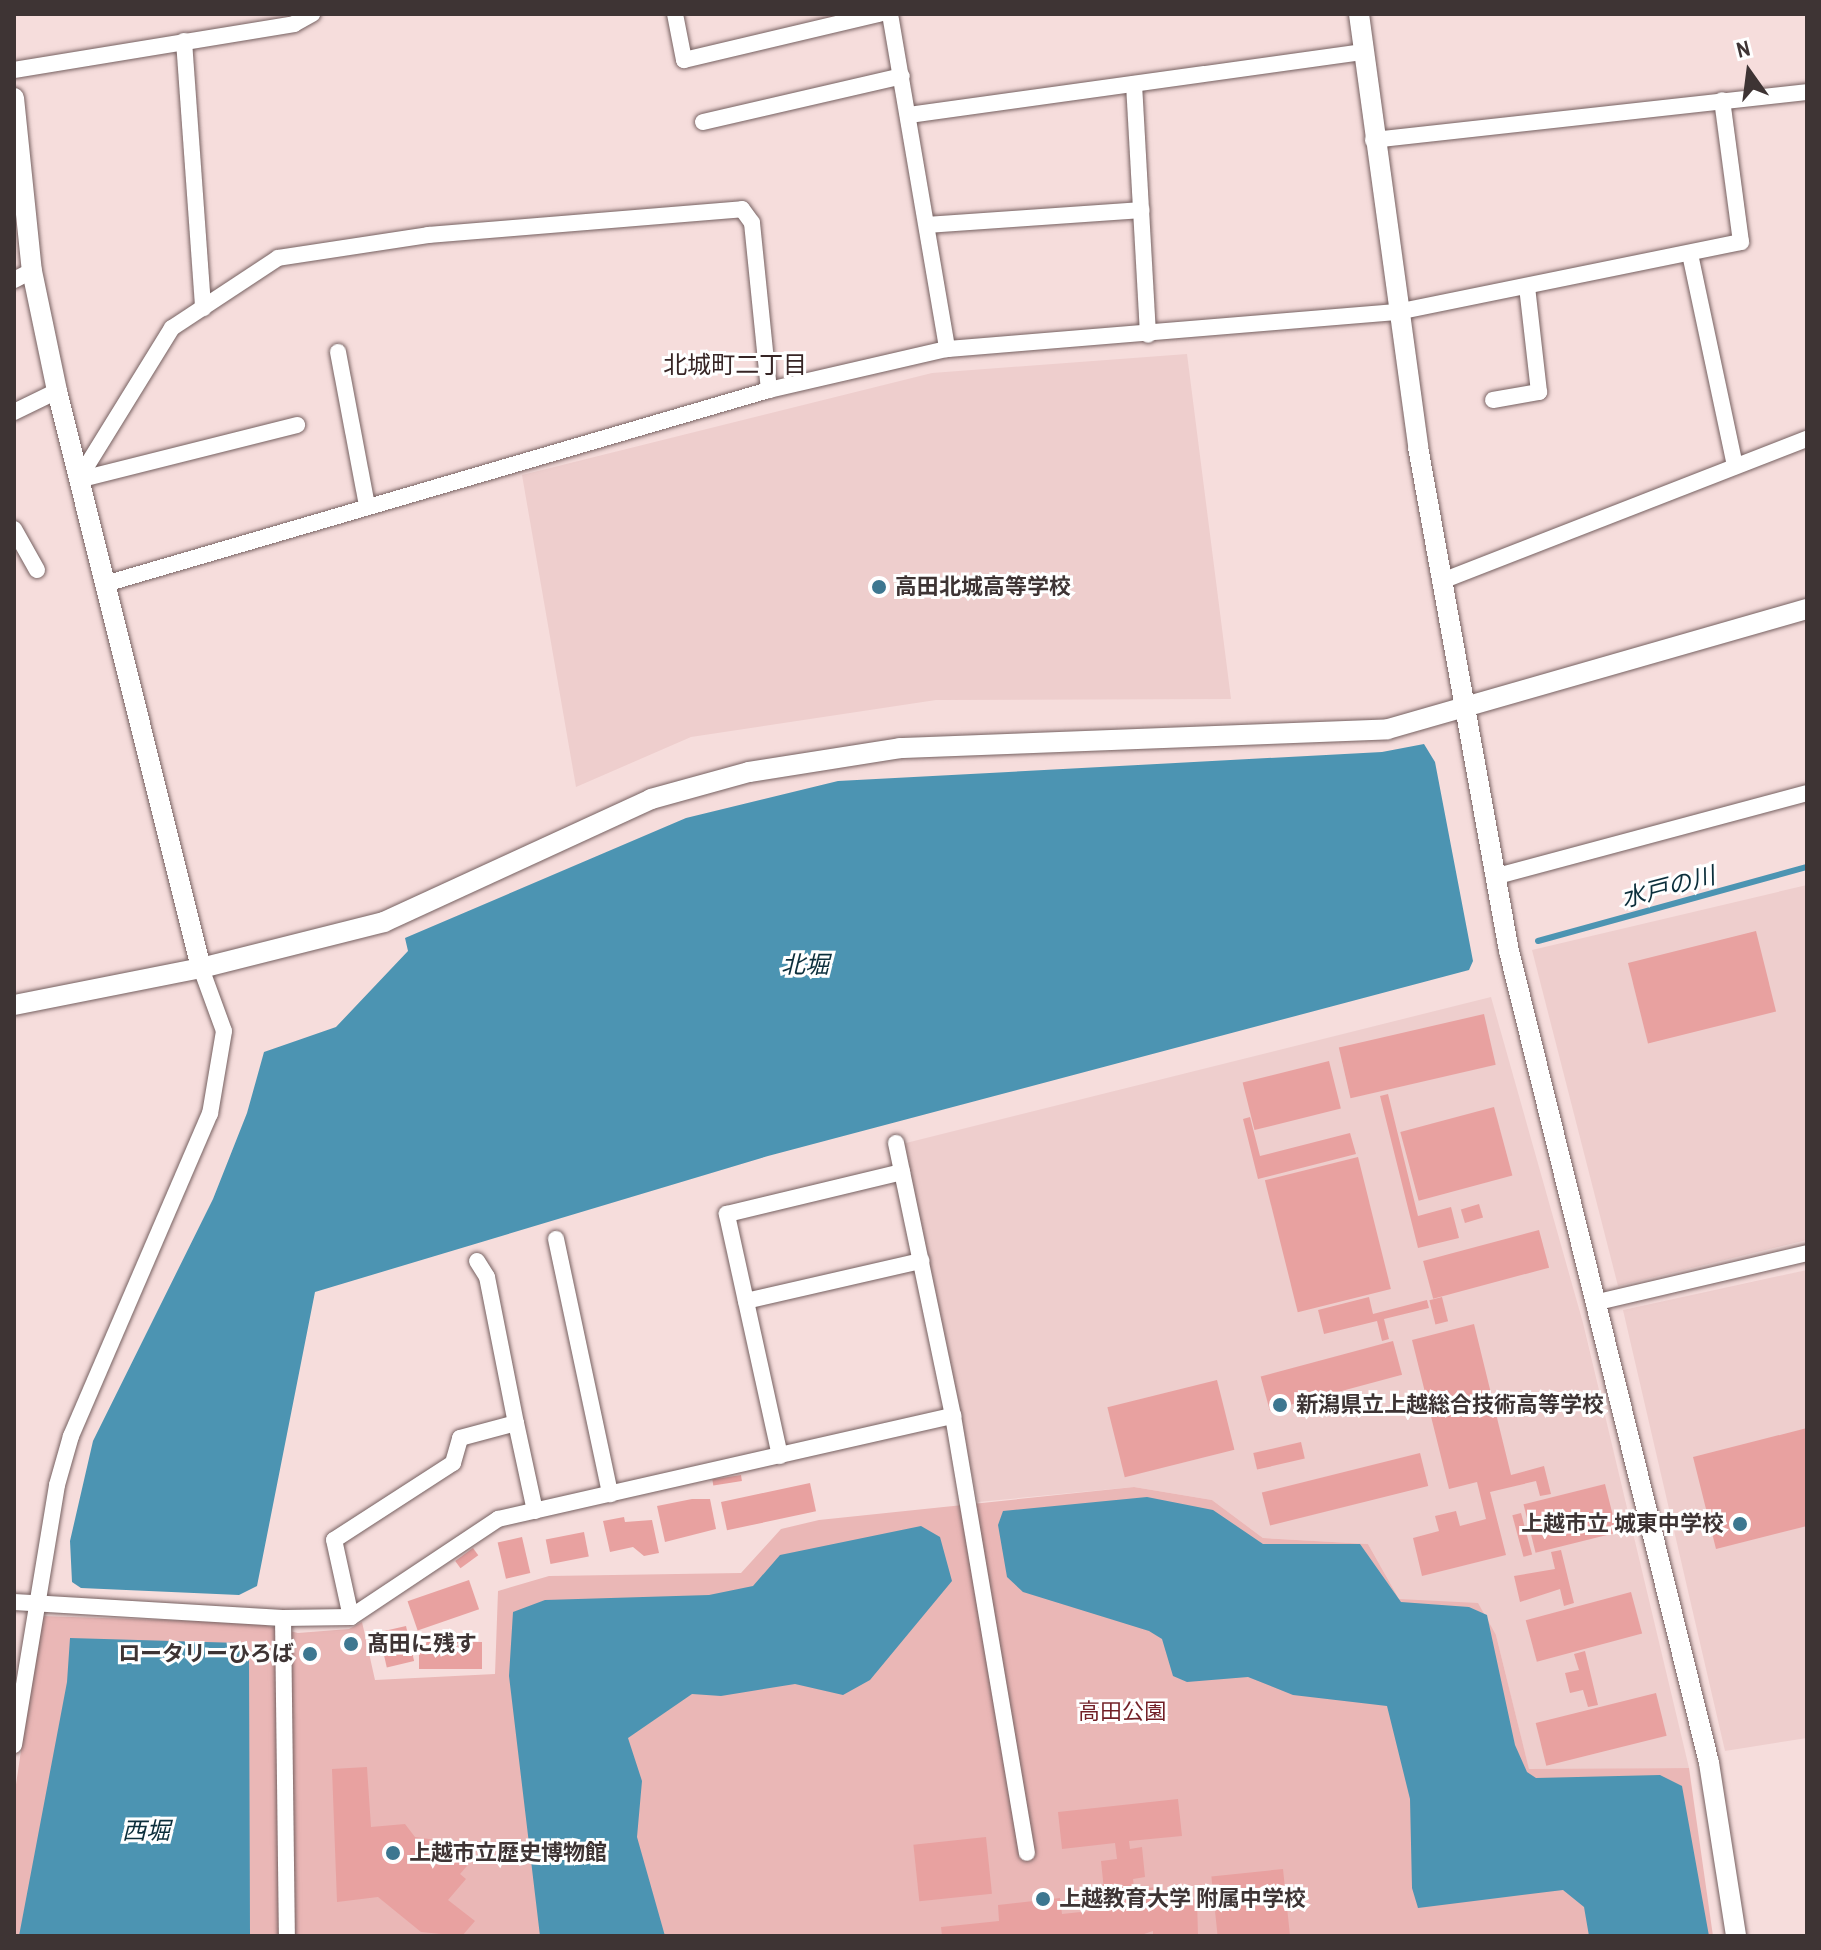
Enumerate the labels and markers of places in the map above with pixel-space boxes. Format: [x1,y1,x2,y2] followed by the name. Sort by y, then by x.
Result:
[895,574,1071,600] place label: 高田北城高等学校
[870,578,888,596] marker: 高田北城高等学校
[1296,1392,1604,1418] place label: 新潟県立上越総合技術高等学校
[1271,1396,1289,1414] marker: 新潟県立上越総合技術高等学校
[1521,1511,1724,1537] place label: 上越市立 城東中学校
[1731,1515,1749,1533] marker: 上越市立 城東中学校
[367,1631,477,1657] place label: 髙田に残す
[342,1635,360,1653] marker: 髙田に残す
[118,1641,294,1667] place label: ロータリーひろば
[301,1645,319,1663] marker: ロータリーひろば
[409,1840,607,1866] place label: 上越市立歴史博物館
[384,1844,402,1862] marker: 上越市立歴史博物館
[1059,1886,1306,1912] place label: 上越教育大学 附属中学校
[1034,1890,1052,1908] marker: 上越教育大学 附属中学校

